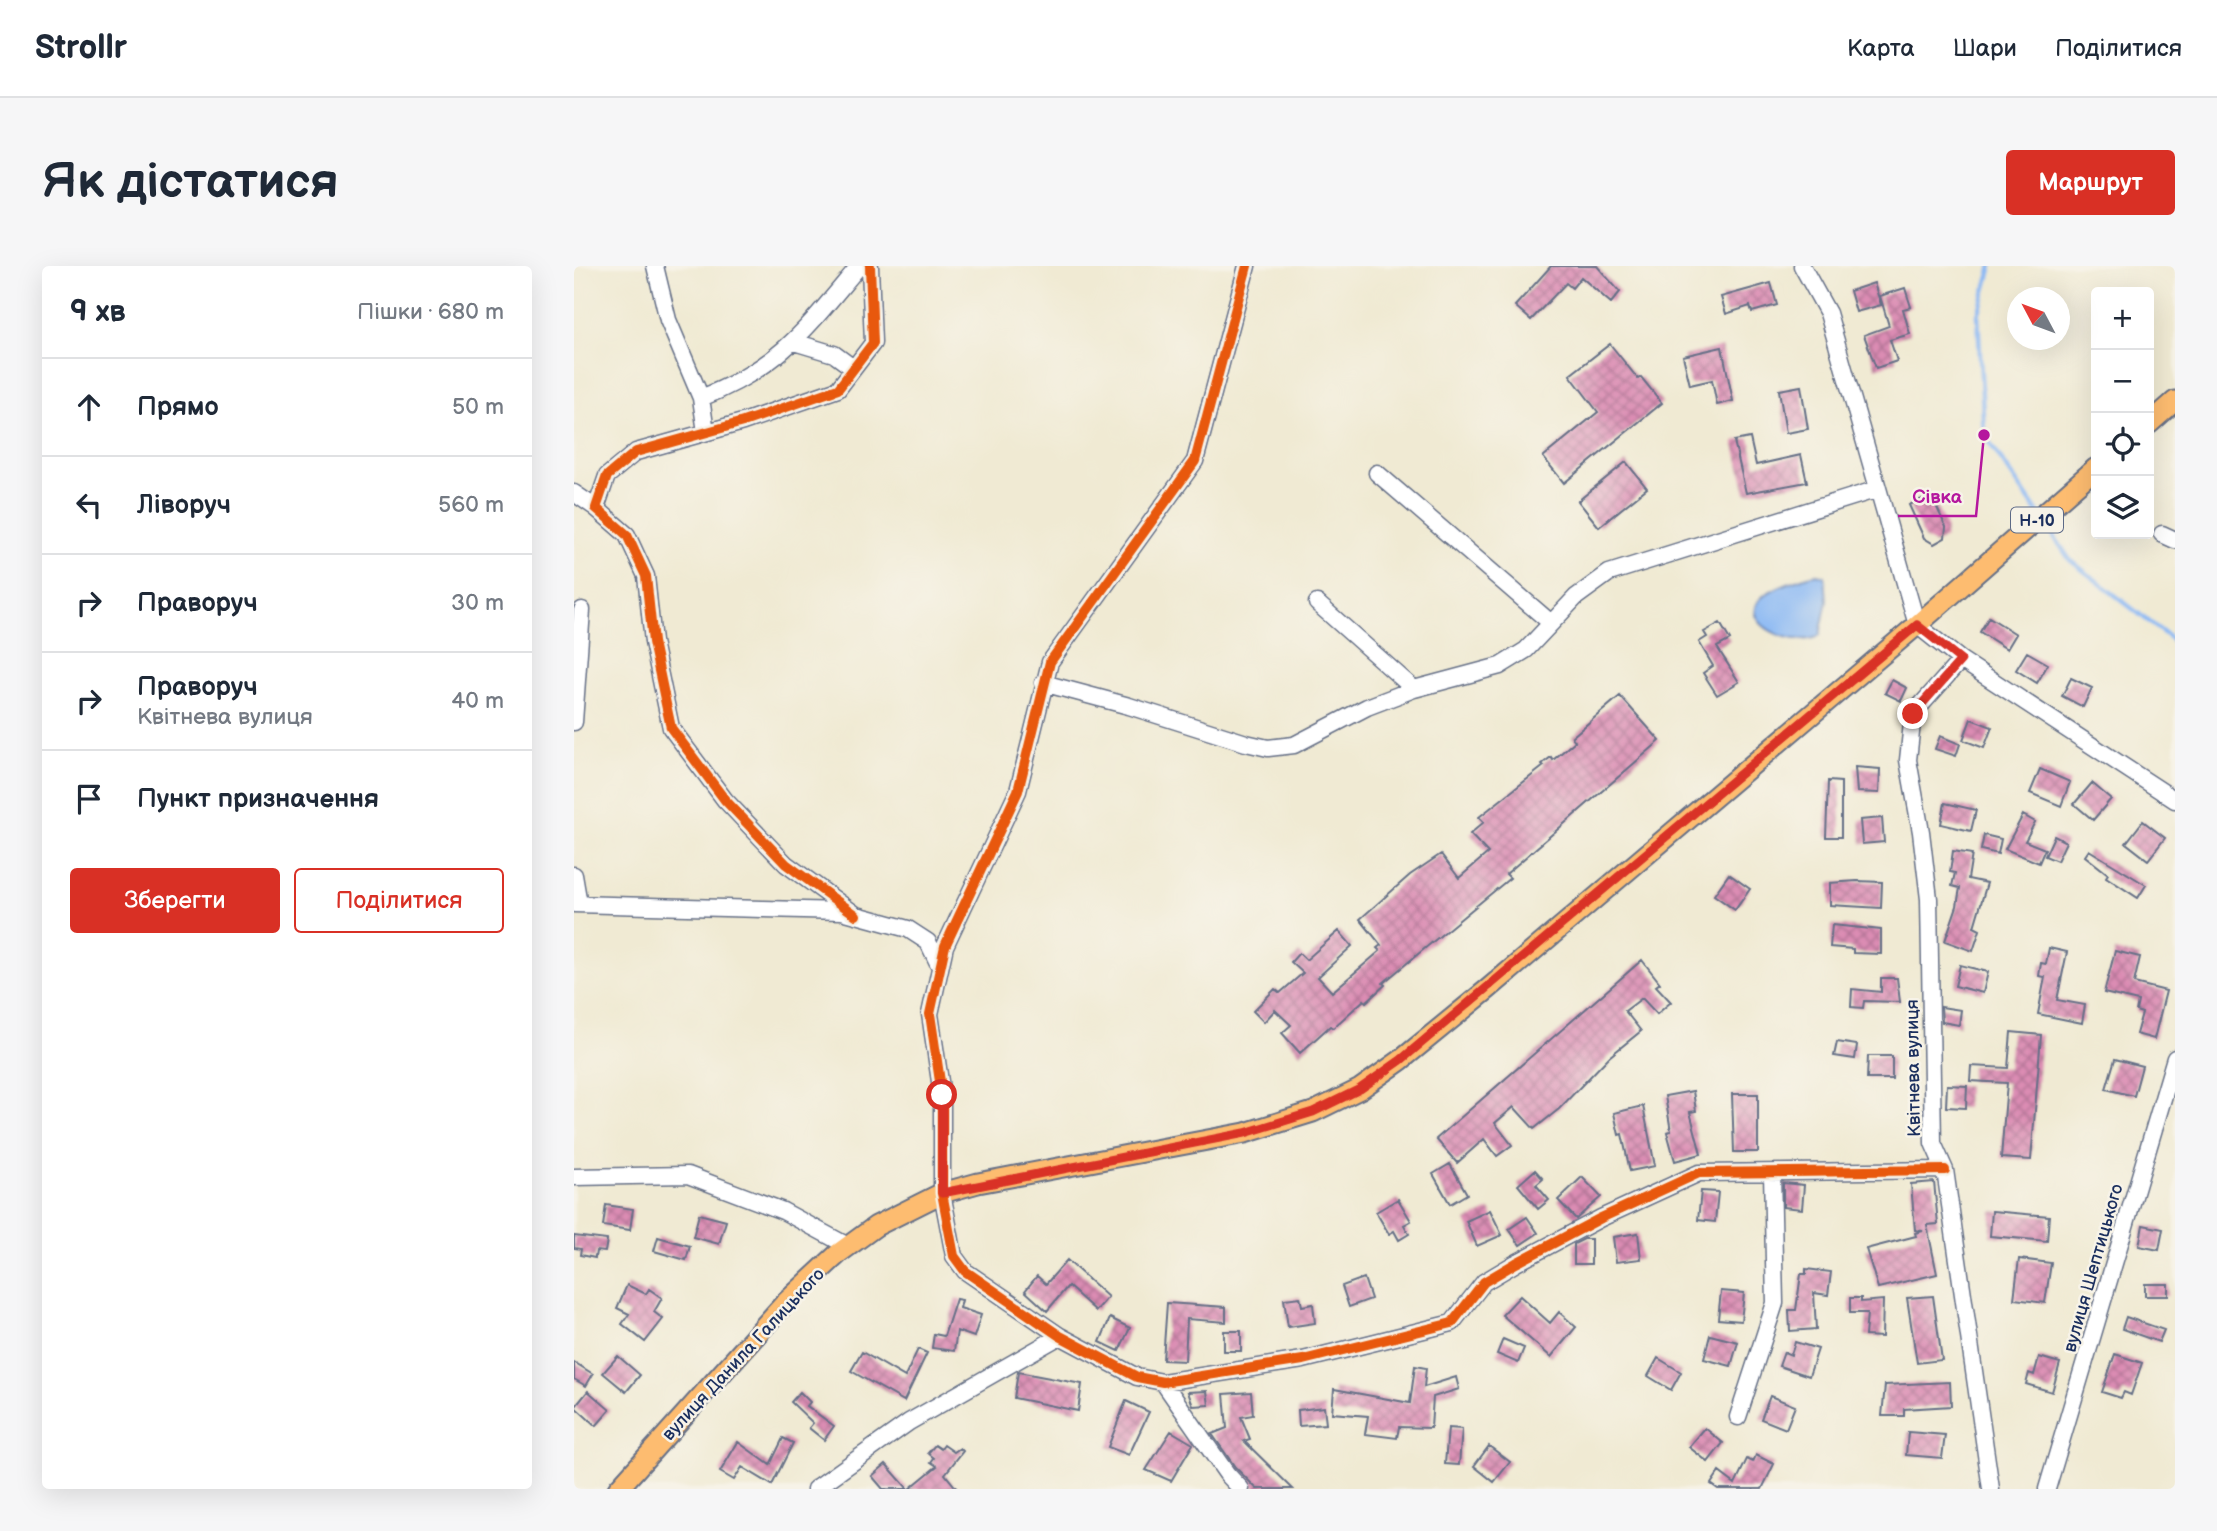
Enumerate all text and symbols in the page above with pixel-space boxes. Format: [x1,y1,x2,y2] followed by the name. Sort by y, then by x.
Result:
[35,28,127,68] text: Strollr
[1847,34,1915,63] text: Карта
[1953,34,2017,63] text: Шари
[2055,34,2182,63] text: Поділитися
[2006,150,2175,215] button: Маршрут
[42,153,339,212] text: Як дістатися
[2007,287,2070,350] north arrow
[2091,287,2154,539] map controls
[2091,287,2154,350] button: +
[70,294,126,330] text: 9 хв
[357,298,504,326] text: Пішки · 680 m
[2091,350,2154,413] button: −
[70,388,108,426] icon: ahead
[137,392,219,423] text: Прямо
[452,393,504,421] text: 50 m
[2091,413,2154,476] button: locate
[1898,476,1976,516] callout: Сівка
[2091,476,2154,539] button: layers
[70,486,108,524] icon: left
[1912,486,1963,509] text: Сівка
[137,490,231,521] text: Ліворуч
[438,491,504,519] text: 560 m
[2011,508,2063,532] road number: Н-10
[70,584,108,622] icon: right
[137,588,258,619] text: Праворуч
[451,589,504,617] text: 30 m
[137,672,258,703] text: Праворуч
[70,682,108,720] icon: right
[451,687,504,715] text: 40 m
[1897,698,1928,729] route end
[137,703,313,731] text: Квітнева вулиця
[70,780,108,818] icon: arrive
[137,784,379,815] text: Пункт призначення
[70,868,280,933] button: Зберегти
[294,868,504,933] button: Поділитися
[1902,999,1925,1137] street label: Квітнева вулиця
[926,1079,957,1110] route start
[2059,1182,2128,1355] street label: вулиця Шептицького
[658,1264,829,1445] street label: вулиця Данила Галицького

